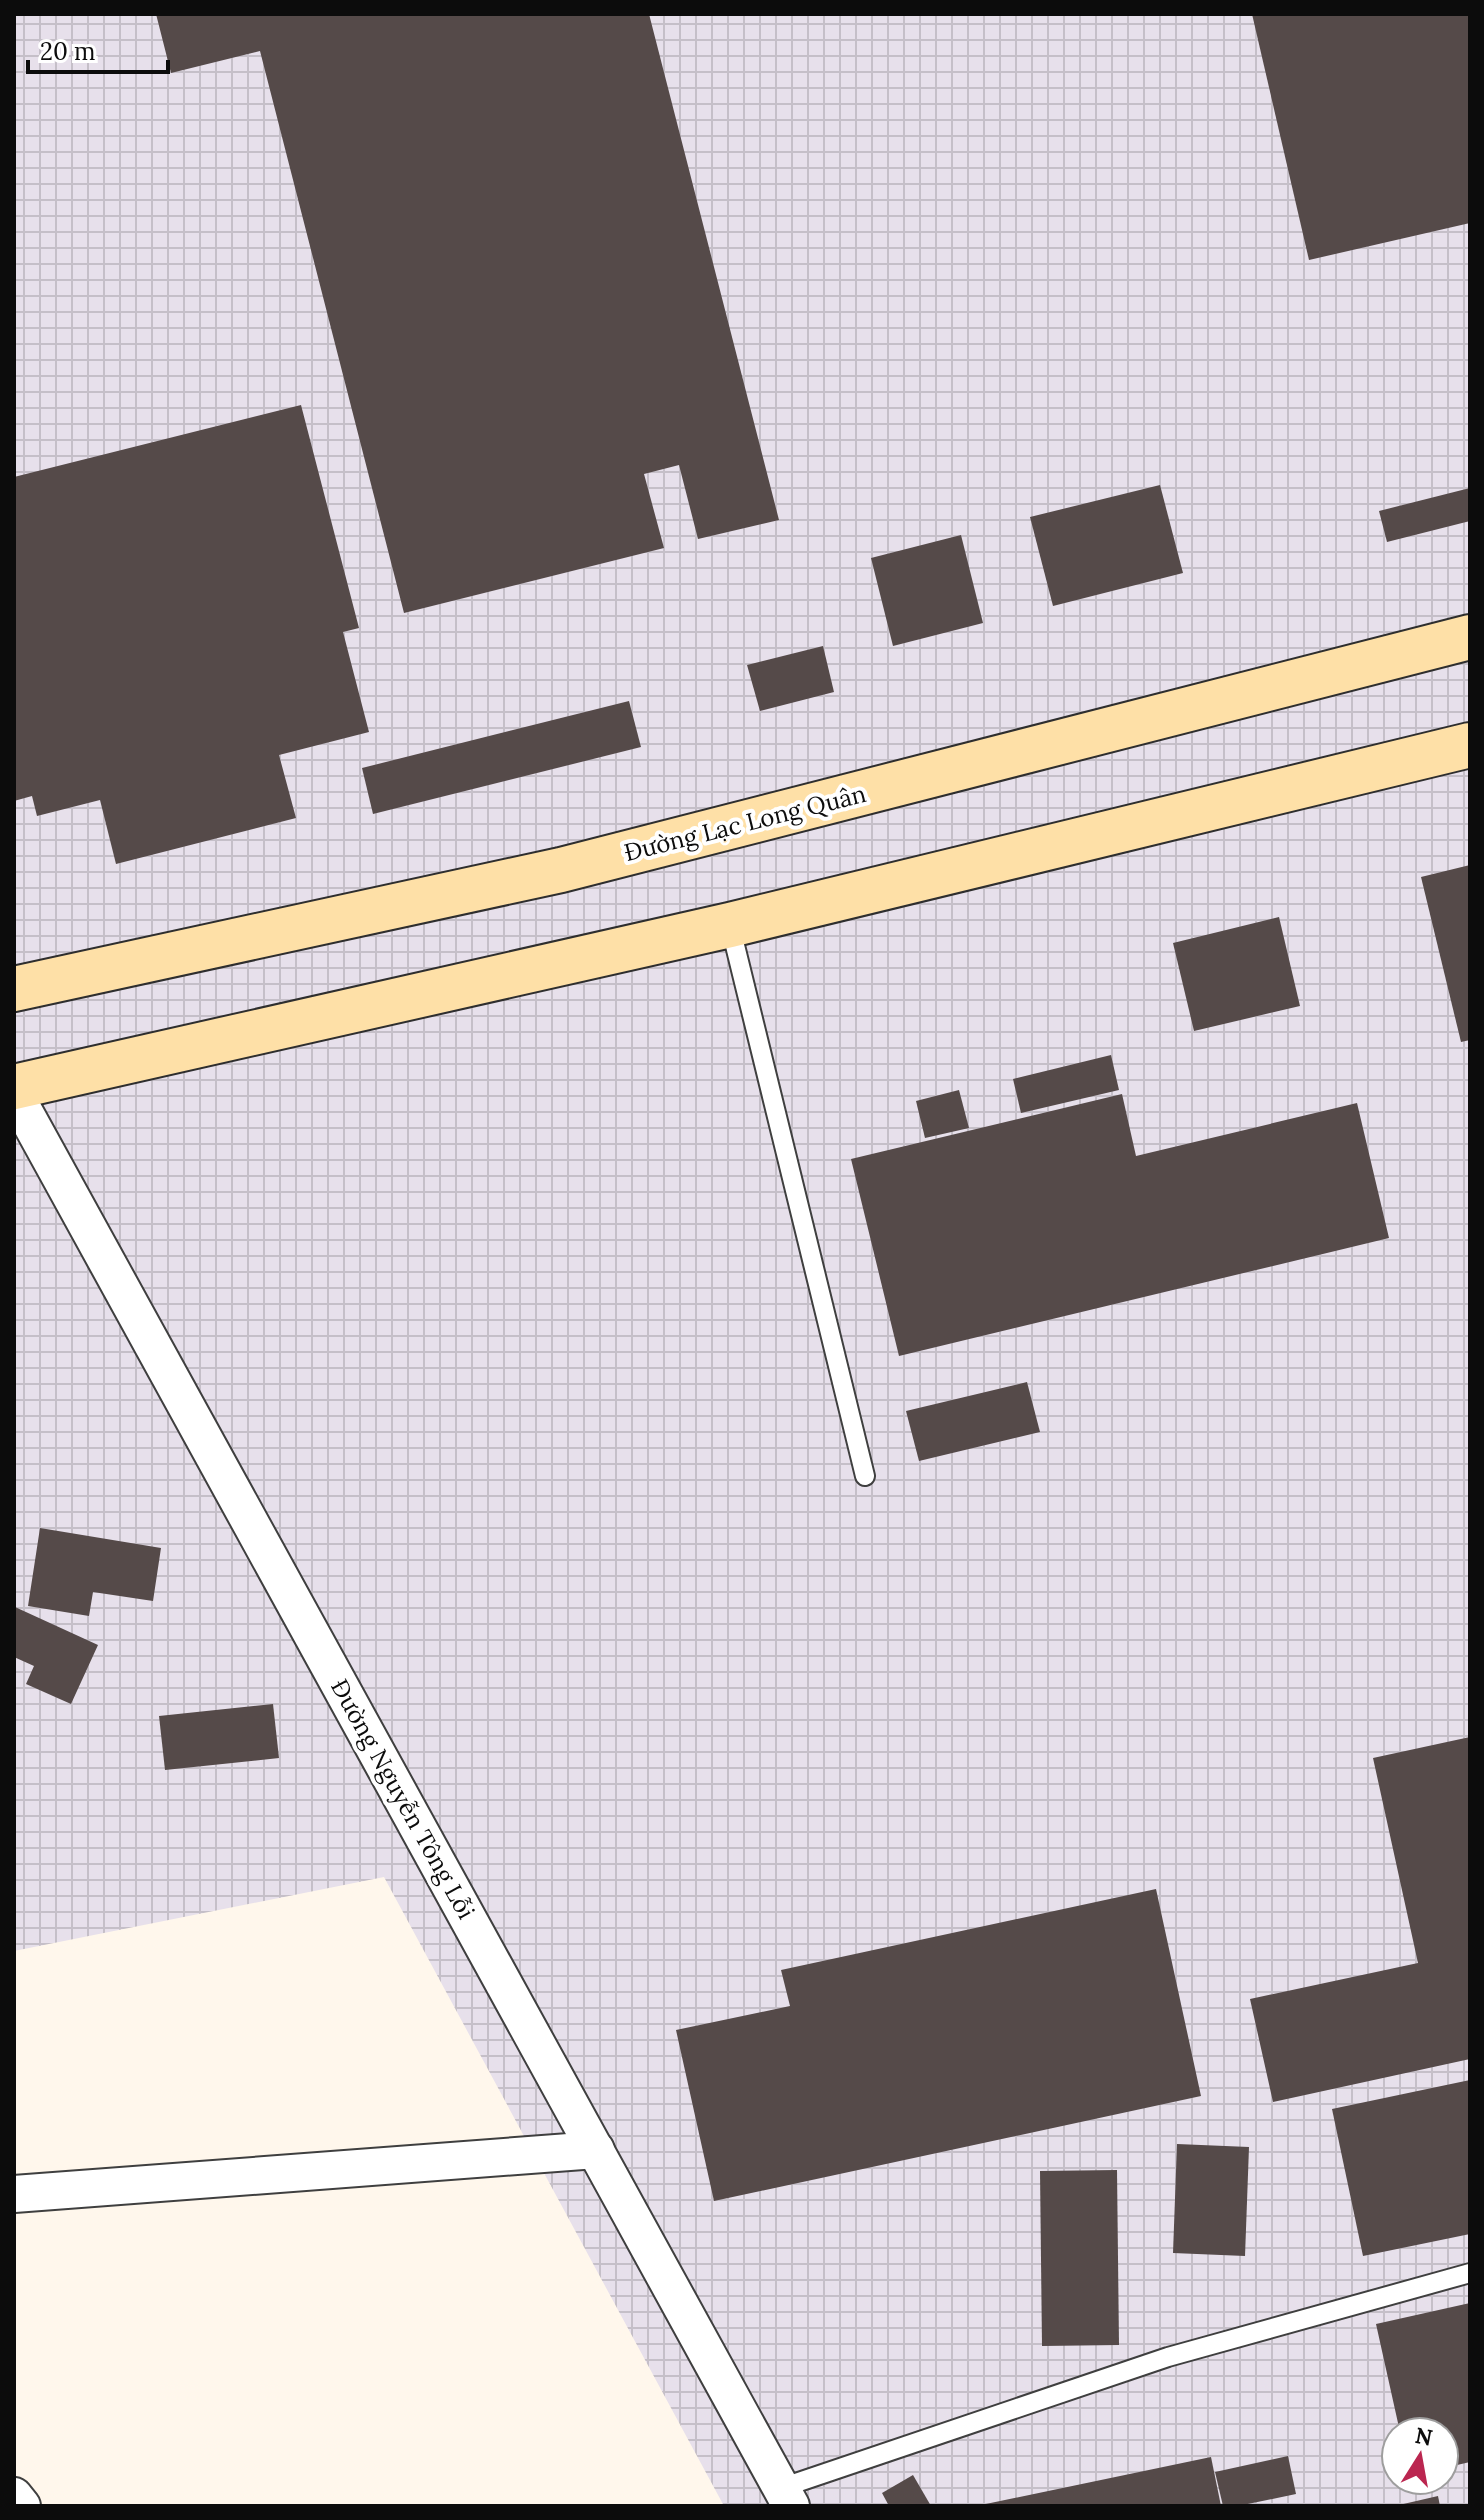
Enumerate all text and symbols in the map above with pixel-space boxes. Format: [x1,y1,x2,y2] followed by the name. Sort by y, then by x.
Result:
[28,24,168,74] scale bar
[40,36,96,67] text: 20 m
[621,778,869,868] street label: Đường Lạc Long Quân
[324,1674,482,1924] street label: Đường Nguyễn Tông Lỗi
[1380,2416,1460,2496] north arrow
[1413,2421,1435,2452] text: N

